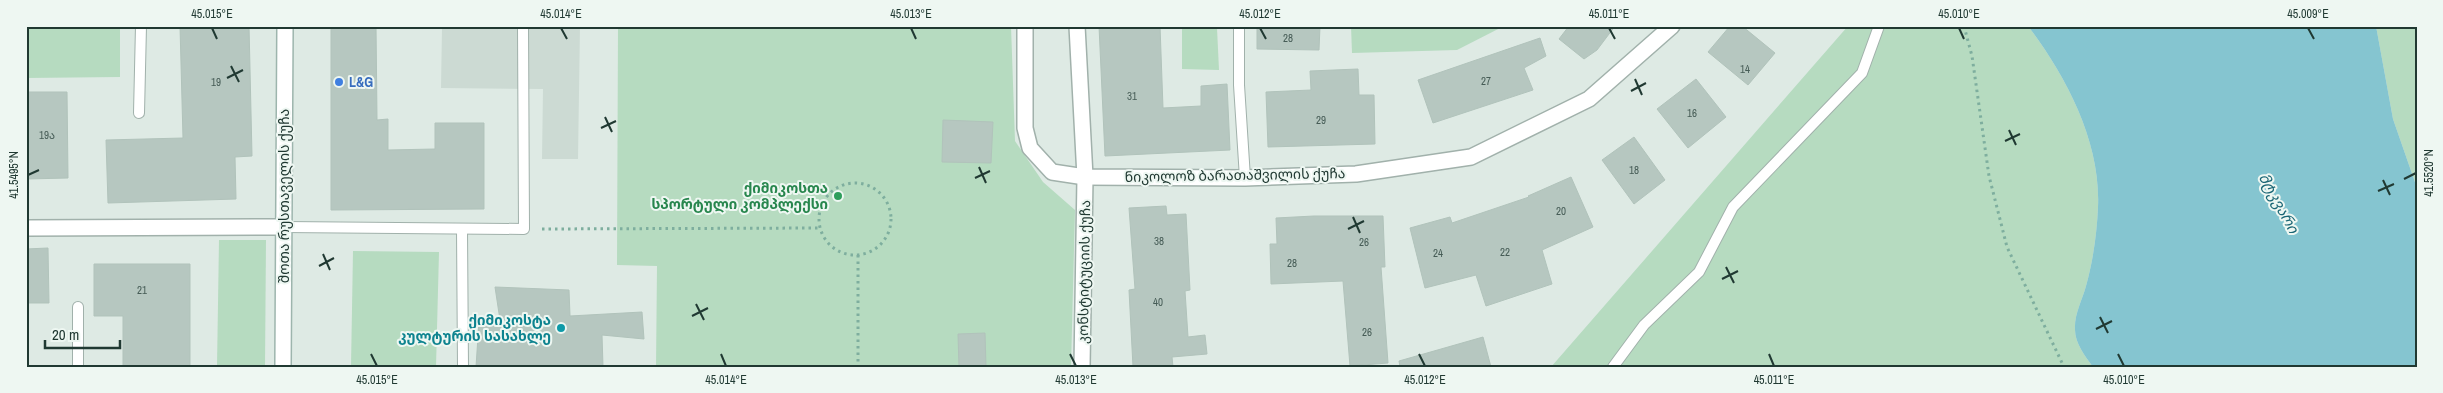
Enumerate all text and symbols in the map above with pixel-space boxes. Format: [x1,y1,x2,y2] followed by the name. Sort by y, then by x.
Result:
[191,6,233,22] text: 45.015°E
[540,6,582,22] text: 45.014°E
[890,6,932,22] text: 45.013°E
[1239,6,1281,22] text: 45.012°E
[1589,6,1629,22] text: 45.011°E
[1938,6,1980,22] text: 45.010°E
[2287,6,2329,22] text: 45.009°E
[1283,31,1293,45] house number: 28
[1740,62,1750,76] house number: 14
[349,73,373,91] place label: L&G
[1481,74,1491,88] house number: 27
[211,75,221,89] house number: 19
[333,76,345,88] marker: L&G
[1127,89,1137,103] house number: 31
[1687,106,1697,120] house number: 16
[275,109,293,283] street label: შოთა რუსთაველის ქუჩა
[1316,113,1326,127] house number: 29
[39,128,55,142] house number: 19ა
[2421,149,2437,197] text: 41.5520°N
[6,151,22,199] text: 41.5495°N
[1629,163,1639,177] house number: 18
[1124,164,1346,186] street label: ნიკოლოზ ბარათაშვილის ქუჩა
[2254,169,2305,238] water label: მტკვარი
[651,179,828,213] place label: ქიმიკოსთა სპორტული კომპლექსი
[832,190,844,202] marker: ქიმიკოსთა სპორტული კომპლექსი
[1074,200,1094,344] street label: კონსტიტუციის ქუჩა
[1556,204,1566,218] house number: 20
[1154,234,1164,248] house number: 38
[1359,235,1369,249] house number: 26
[1500,245,1510,259] house number: 22
[1433,246,1443,260] house number: 24
[1287,256,1297,270] house number: 28
[137,283,147,297] house number: 21
[1153,295,1163,309] house number: 40
[398,311,551,345] place label: ქიმიკოსტა კულტურის სასახლე
[45,318,120,350] scale bar
[555,322,567,334] marker: ქიმიკოსტა კულტურის სასახლე
[52,324,79,345] text: 20 m
[1362,325,1372,339] house number: 26
[356,372,398,388] text: 45.015°E
[705,372,747,388] text: 45.014°E
[1055,372,1097,388] text: 45.013°E
[1404,372,1446,388] text: 45.012°E
[1754,372,1794,388] text: 45.011°E
[2103,372,2145,388] text: 45.010°E

